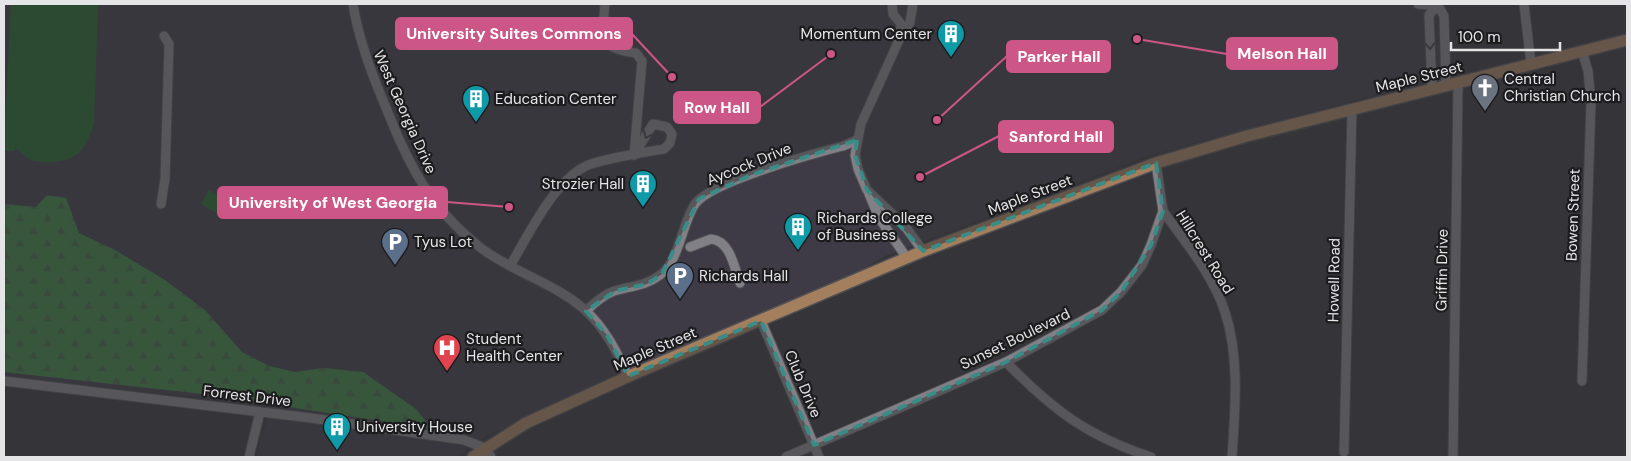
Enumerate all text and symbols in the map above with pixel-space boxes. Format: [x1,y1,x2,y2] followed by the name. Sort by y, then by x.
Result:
[396,18,632,49] callout: University Suites Commons
[936,19,966,58] building icon: Momentum Center
[1451,20,1560,52] scale bar
[406,23,622,44] text: University Suites Commons
[801,24,932,44] place label: Momentum Center
[1458,27,1501,47] text: 100 m
[1227,38,1337,69] callout: Melson Hall
[1007,41,1110,72] callout: Parker Hall
[1424,42,1435,50] one-way arrow
[1237,43,1327,64] text: Melson Hall
[1017,46,1101,67] text: Parker Hall
[369,47,441,177] street label: West Georgia Drive
[1374,57,1464,97] street label: Maple Street
[1504,69,1620,106] place label: Central Christian Church
[1470,73,1500,112] church icon: Central Christian Church
[461,84,491,123] building icon: Education Center
[495,89,617,109] place label: Education Center
[674,92,760,123] callout: Row Hall
[684,97,750,118] text: Row Hall
[999,121,1113,152] callout: Sanford Hall
[1009,126,1103,147] text: Sanford Hall
[643,130,653,139] one-way arrow
[704,138,794,190] street label: Aycock Drive
[1561,168,1585,262] street label: Bowen Street
[628,169,658,208] building icon: Strozier Hall
[985,170,1075,220] street label: Maple Street
[542,174,624,194] place label: Strozier Hall
[218,187,447,218] callout: University of West Georgia
[229,192,437,213] text: University of West Georgia
[1171,206,1239,298] street label: Hillcrest Road
[817,208,932,245] place label: Richards College of Business
[783,212,813,251] building icon: Richards College of Business
[380,227,410,266] parking icon: Tyus Lot
[1431,229,1453,311] street label: Griffin Drive
[414,232,472,252] place label: Tyus Lot
[1323,238,1345,322] street label: Howell Road
[665,261,695,300] parking icon: Richards Hall
[699,266,788,286] place label: Richards Hall
[957,304,1073,374] street label: Sunset Boulevard
[610,322,700,376] street label: Maple Street
[466,329,563,366] place label: Student Health Center
[432,333,462,372] hospital icon: Student Health Center
[780,347,826,421] street label: Club Drive
[202,381,292,411] street label: Forrest Drive
[322,412,352,451] building icon: University House
[356,417,473,437] place label: University House

